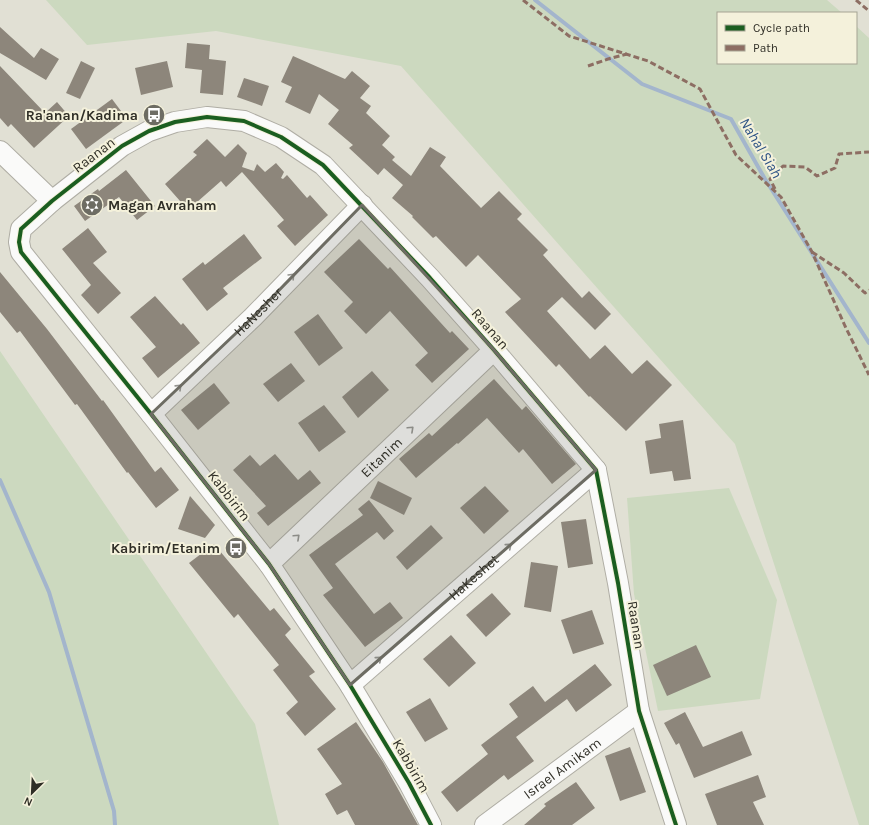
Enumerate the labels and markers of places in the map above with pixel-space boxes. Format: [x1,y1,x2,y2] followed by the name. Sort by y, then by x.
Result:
[141,102,167,128] bus stop icon: Ra'anan/Kadima
[26,107,138,124] place label: Ra'anan/Kadima
[79,192,105,218] synagogue icon: Magan Avraham
[108,197,217,214] place label: Magan Avraham
[223,535,249,561] bus stop icon: Kabirim/Etanim
[111,540,220,557] place label: Kabirim/Etanim

